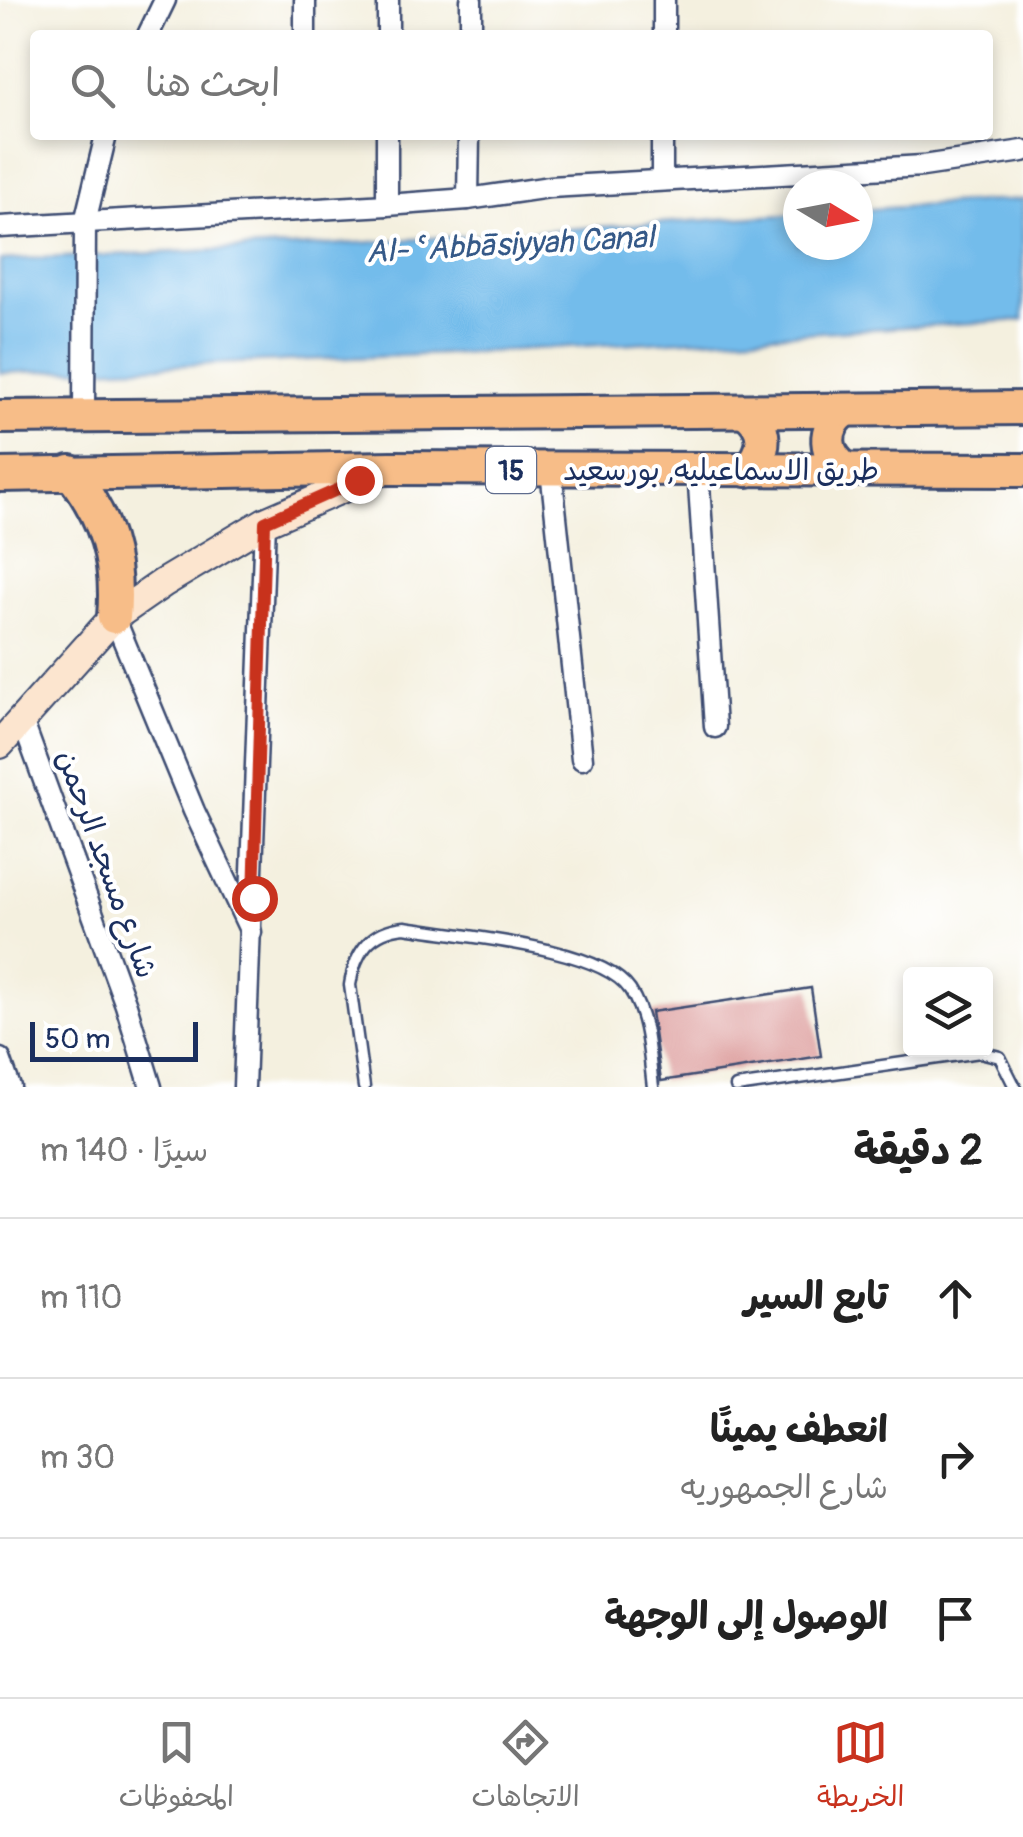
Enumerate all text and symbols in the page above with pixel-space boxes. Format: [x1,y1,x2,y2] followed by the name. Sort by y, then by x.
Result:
[30,30,993,140] search box
[65,58,120,113] icon: search
[145,60,280,108] text: ابحث هنا
[783,170,873,260] north arrow
[365,217,658,273] water label: Al-ʿAbbāsiyyah Canal
[486,447,536,493] road number: 15
[563,452,879,490] street label: طريق الاسماعيليه, بورسعيد
[337,458,383,504] route end
[46,745,165,984] street label: شارع مسجد الرحمن
[232,876,278,922] route start
[903,967,993,1057] map controls
[903,967,993,1057] button: layers
[30,1017,198,1062] scale bar
[45,1022,110,1057] text: 50 m
[854,1125,983,1177] text: 2 دقيقة
[40,1131,208,1171] text: سيرًا · 140 m
[928,1271,983,1326] icon: ahead
[744,1273,888,1321] text: تابع السير
[40,1278,122,1318] text: 110 m
[710,1406,888,1454] text: انعطف يمينًا
[928,1431,983,1486] icon: right
[40,1438,115,1478] text: 30 m
[681,1468,888,1508] text: شارع الجمهوريه
[928,1591,983,1646] icon: arrive
[604,1593,888,1641] text: الوصول إلى الوجهة
[119,1715,234,1821] tab: المحفوظات
[471,1715,580,1821] tab: الاتجاهات
[817,1715,904,1821] tab: الخريطة

